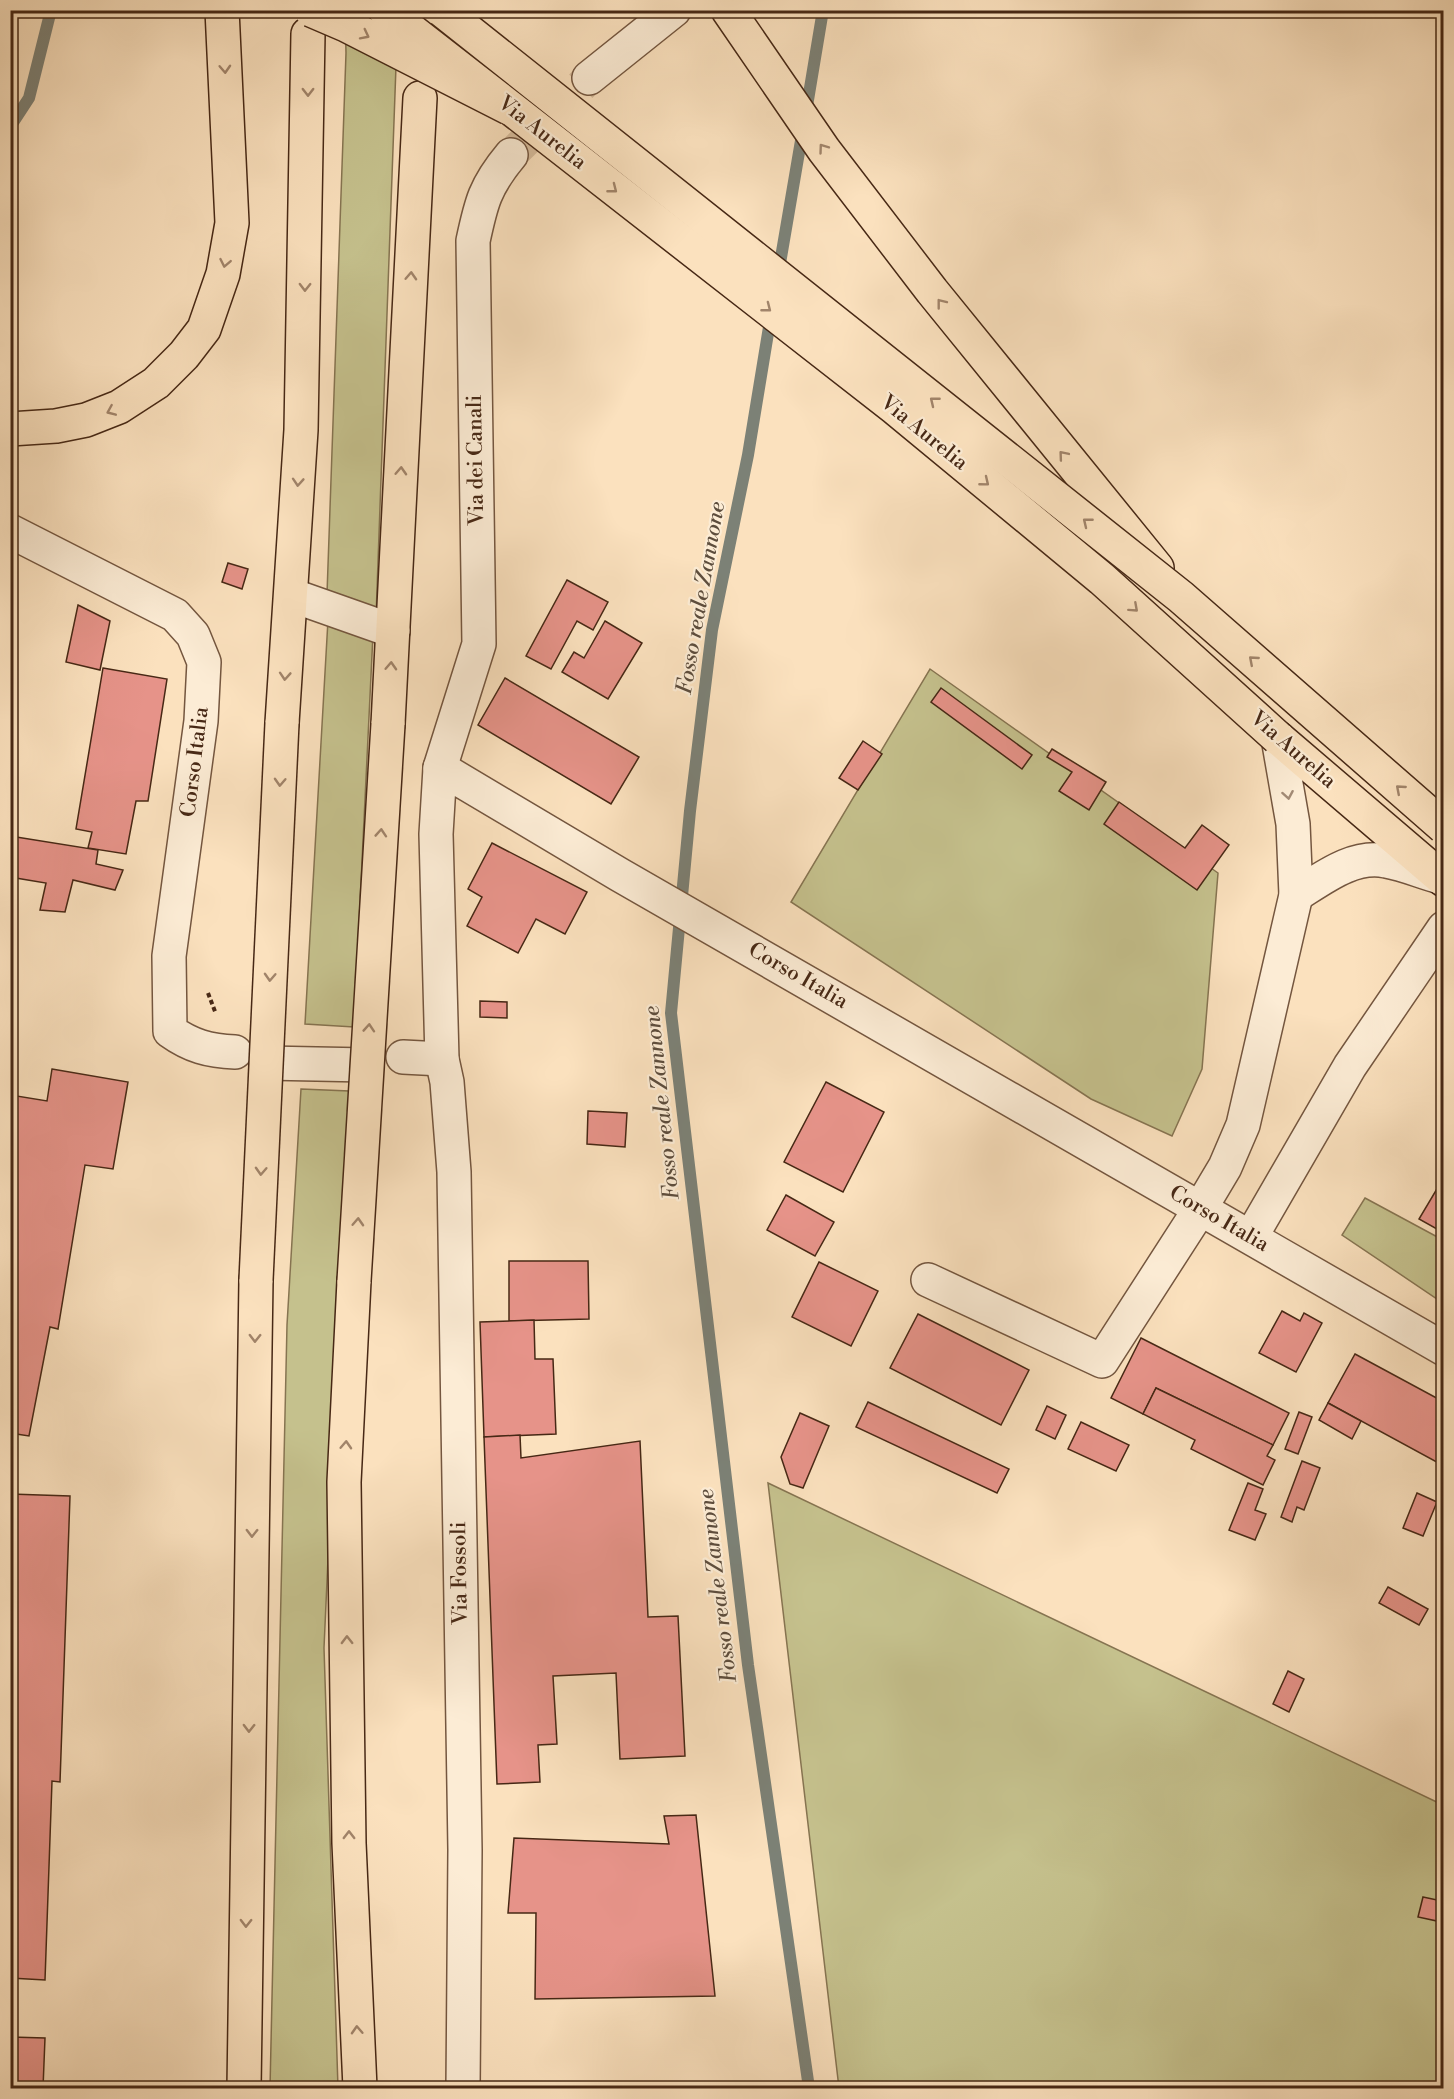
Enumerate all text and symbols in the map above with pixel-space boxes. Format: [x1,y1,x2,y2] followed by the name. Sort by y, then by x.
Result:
[358,27,369,39] one-way arrow
[219,64,232,73] one-way arrow
[302,88,314,97] one-way arrow
[492,90,592,176] street label: Via Aurelia
[819,143,830,154] one-way arrow
[606,181,617,192] one-way arrow
[219,258,232,268] one-way arrow
[404,272,417,281] one-way arrow
[298,283,311,292] one-way arrow
[938,299,949,310] one-way arrow
[760,301,771,312] one-way arrow
[874,389,973,476] street label: Via Aurelia
[462,394,490,527] street label: Via dei Canali
[930,397,941,408] one-way arrow
[106,404,117,416] one-way arrow
[1060,451,1071,462] one-way arrow
[395,466,408,475] one-way arrow
[978,475,989,486] one-way arrow
[292,477,305,486] one-way arrow
[671,500,731,696] water label: Fosso reale Zannone
[1082,519,1093,530] one-way arrow
[1127,600,1138,611] one-way arrow
[1249,656,1260,667] one-way arrow
[385,661,398,670] one-way arrow
[279,672,292,681] one-way arrow
[175,705,215,819] street label: Corso Italia
[1244,705,1341,795] street label: Via Aurelia
[273,777,286,786] one-way arrow
[1395,785,1406,796] one-way arrow
[1281,790,1294,800] one-way arrow
[375,829,388,838] one-way arrow
[744,937,853,1015] street label: Corso Italia
[264,972,277,981] one-way arrow
[638,1005,686,1201] water label: Fosso reale Zannone
[363,1023,376,1032] one-way arrow
[254,1167,267,1176] one-way arrow
[1165,1180,1274,1258] street label: Corso Italia
[351,1218,364,1227] one-way arrow
[249,1334,261,1343] one-way arrow
[340,1441,353,1450] one-way arrow
[693,1488,743,1684] water label: Fosso reale Zannone
[446,1521,474,1626] street label: Via Fossoli
[246,1529,258,1538] one-way arrow
[341,1636,353,1645] one-way arrow
[243,1724,255,1733] one-way arrow
[342,1831,355,1840] one-way arrow
[240,1919,253,1928] one-way arrow
[351,2026,364,2035] one-way arrow

